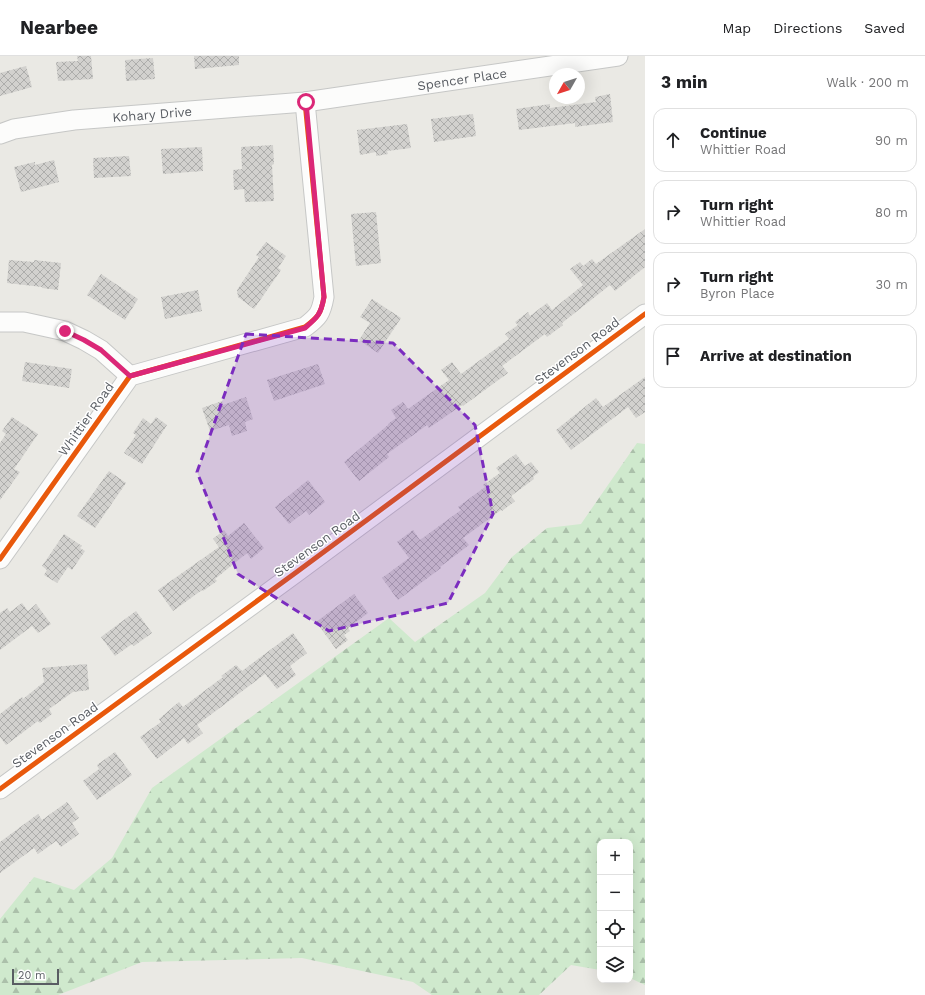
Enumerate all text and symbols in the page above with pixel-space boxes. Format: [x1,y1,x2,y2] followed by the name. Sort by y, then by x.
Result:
[20,16,98,39] text: Nearbee
[723,20,751,36] text: Map
[773,20,842,36] text: Directions
[864,20,905,36] text: Saved
[416,65,508,93] street label: Spencer Place
[549,68,585,104] north arrow
[661,72,707,92] text: 3 min
[826,75,909,90] text: Walk · 200 m
[297,93,315,111] route start
[112,103,193,124] street label: Kohary Drive
[700,124,767,142] text: Continue
[662,129,684,151] icon: ahead
[875,133,908,148] text: 90 m
[700,142,786,157] text: Whittier Road
[700,196,773,214] text: Turn right
[662,201,684,223] icon: right
[875,205,908,220] text: 80 m
[700,214,786,229] text: Whittier Road
[700,268,773,286] text: Turn right
[662,273,684,295] icon: right
[876,277,908,292] text: 30 m
[700,286,775,301] text: Byron Place
[532,314,622,388] street label: Stevenson Road
[56,322,74,340] route end
[662,345,684,367] icon: arrive
[700,347,852,365] text: Arrive at destination
[55,379,117,459] street label: Whittier Road
[271,508,363,580] street label: Stevenson Road
[9,699,101,771] street label: Stevenson Road
[597,839,633,983] map controls
[597,839,633,875] button: +
[597,875,633,911] button: −
[597,911,633,947] button: locate
[597,947,633,983] button: layers
[12,967,59,986] scale bar
[18,969,46,982] text: 20 m

